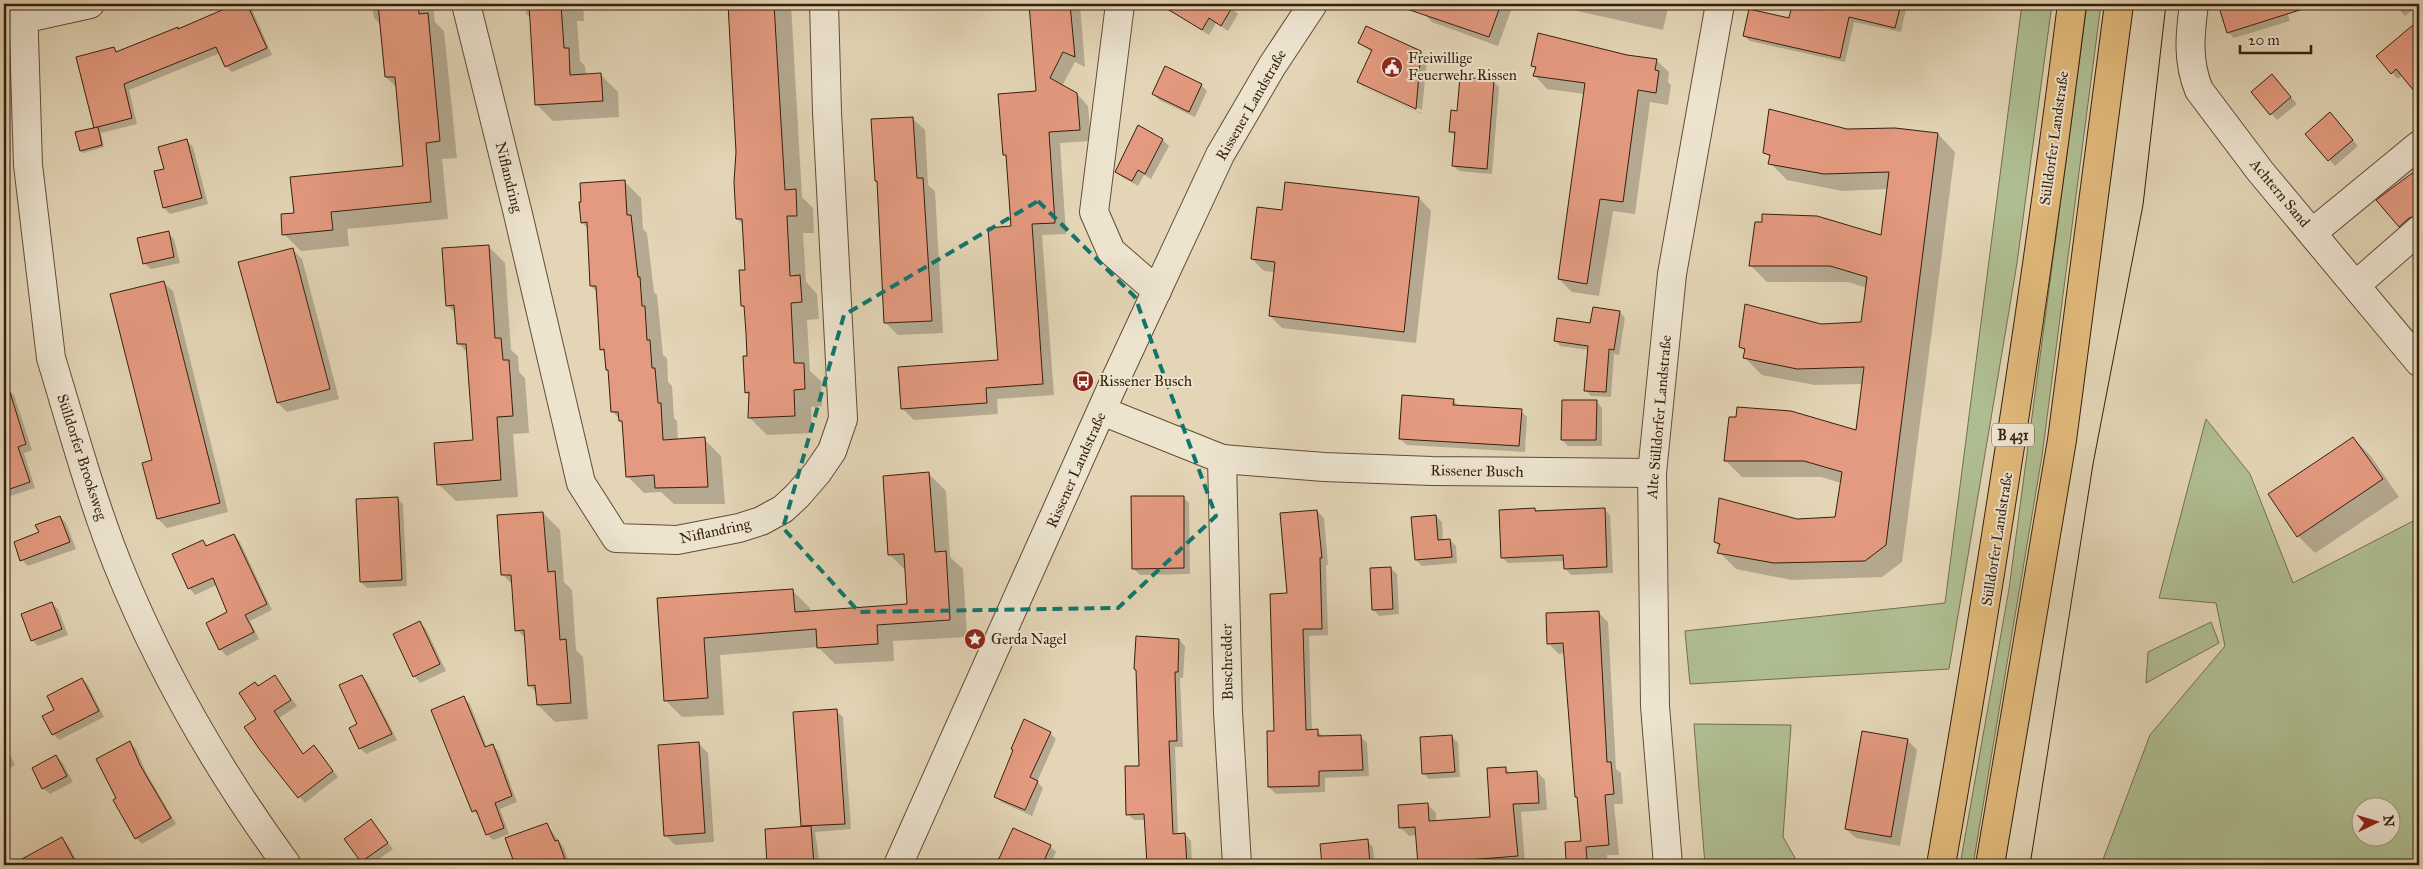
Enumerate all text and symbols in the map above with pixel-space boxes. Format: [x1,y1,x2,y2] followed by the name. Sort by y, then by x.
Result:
[2240,22,2312,54] scale bar
[2248,31,2280,49] text: 20 m
[1212,46,1290,164] street label: Rissener Landstraße
[1408,49,1517,84] place label: Freiwillige Feuerwehr Rissen
[1380,55,1404,79] public building icon: Freiwillige Feuerwehr Rissen
[2036,70,2072,206] street label: Sülldorfer Landstraße
[492,140,527,215] street label: Niflandring
[2246,154,2314,231] street label: Achtern Sand
[1643,334,1675,501] street label: Alte Sülldorfer Landstraße
[1071,369,1095,393] bus stop icon: Rissener Busch
[1099,372,1193,390] place label: Rissener Busch
[53,392,111,523] street label: Sülldorfer Brooksweg
[1042,409,1110,531] street label: Rissener Landstraße
[1992,424,2034,446] road number: B 431
[1430,461,1524,481] street label: Rissener Busch
[1978,471,2016,607] street label: Sülldorfer Landstraße
[678,514,753,547] street label: Niflandring
[1217,623,1237,701] street label: Buschredder
[963,627,987,651] place icon: Gerda Nagel
[991,630,1068,648] place label: Gerda Nagel
[2350,796,2400,846] north arrow
[2379,814,2397,828] text: N

